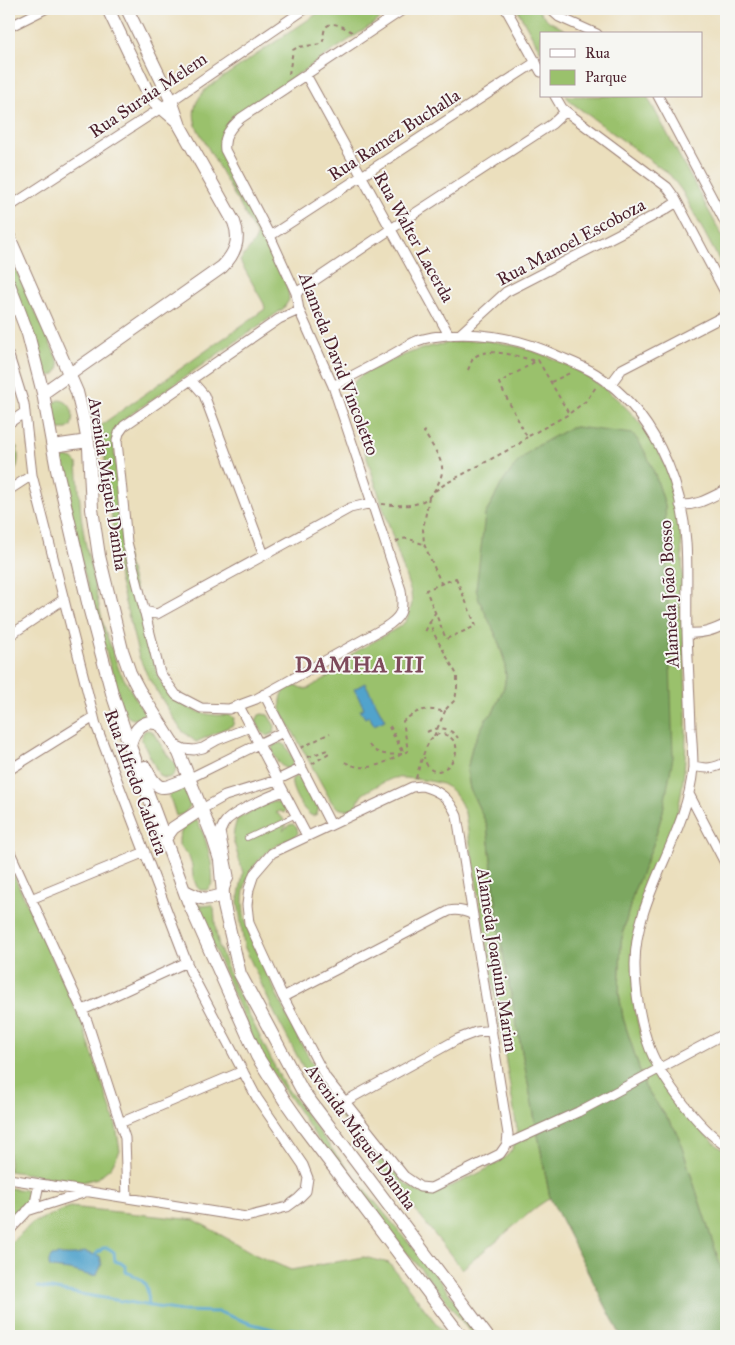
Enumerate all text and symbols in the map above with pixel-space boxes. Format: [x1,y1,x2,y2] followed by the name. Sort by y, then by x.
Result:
[540,32,702,98] legend
[585,44,610,62] text: Rua
[85,47,211,143] street label: Rua Suraia Melem
[585,68,627,87] text: Parque
[324,84,464,186] street label: Rua Ramez Buchalla
[369,168,459,307] street label: Rua Walter Lacerda
[493,193,649,290] street label: Rua Manoel Escoboza
[294,269,384,458] street label: Alameda David Vincoletto
[82,395,133,573] street label: Avenida Miguel Damha
[654,520,685,669] street label: Alameda João Bosso
[295,651,425,678] district label: DAMHA III
[99,706,173,858] street label: Rua Alfredo Caldeira
[470,865,522,1054] street label: Alameda Joaquim Marim
[299,1059,422,1215] street label: Avenida Miguel Damha

